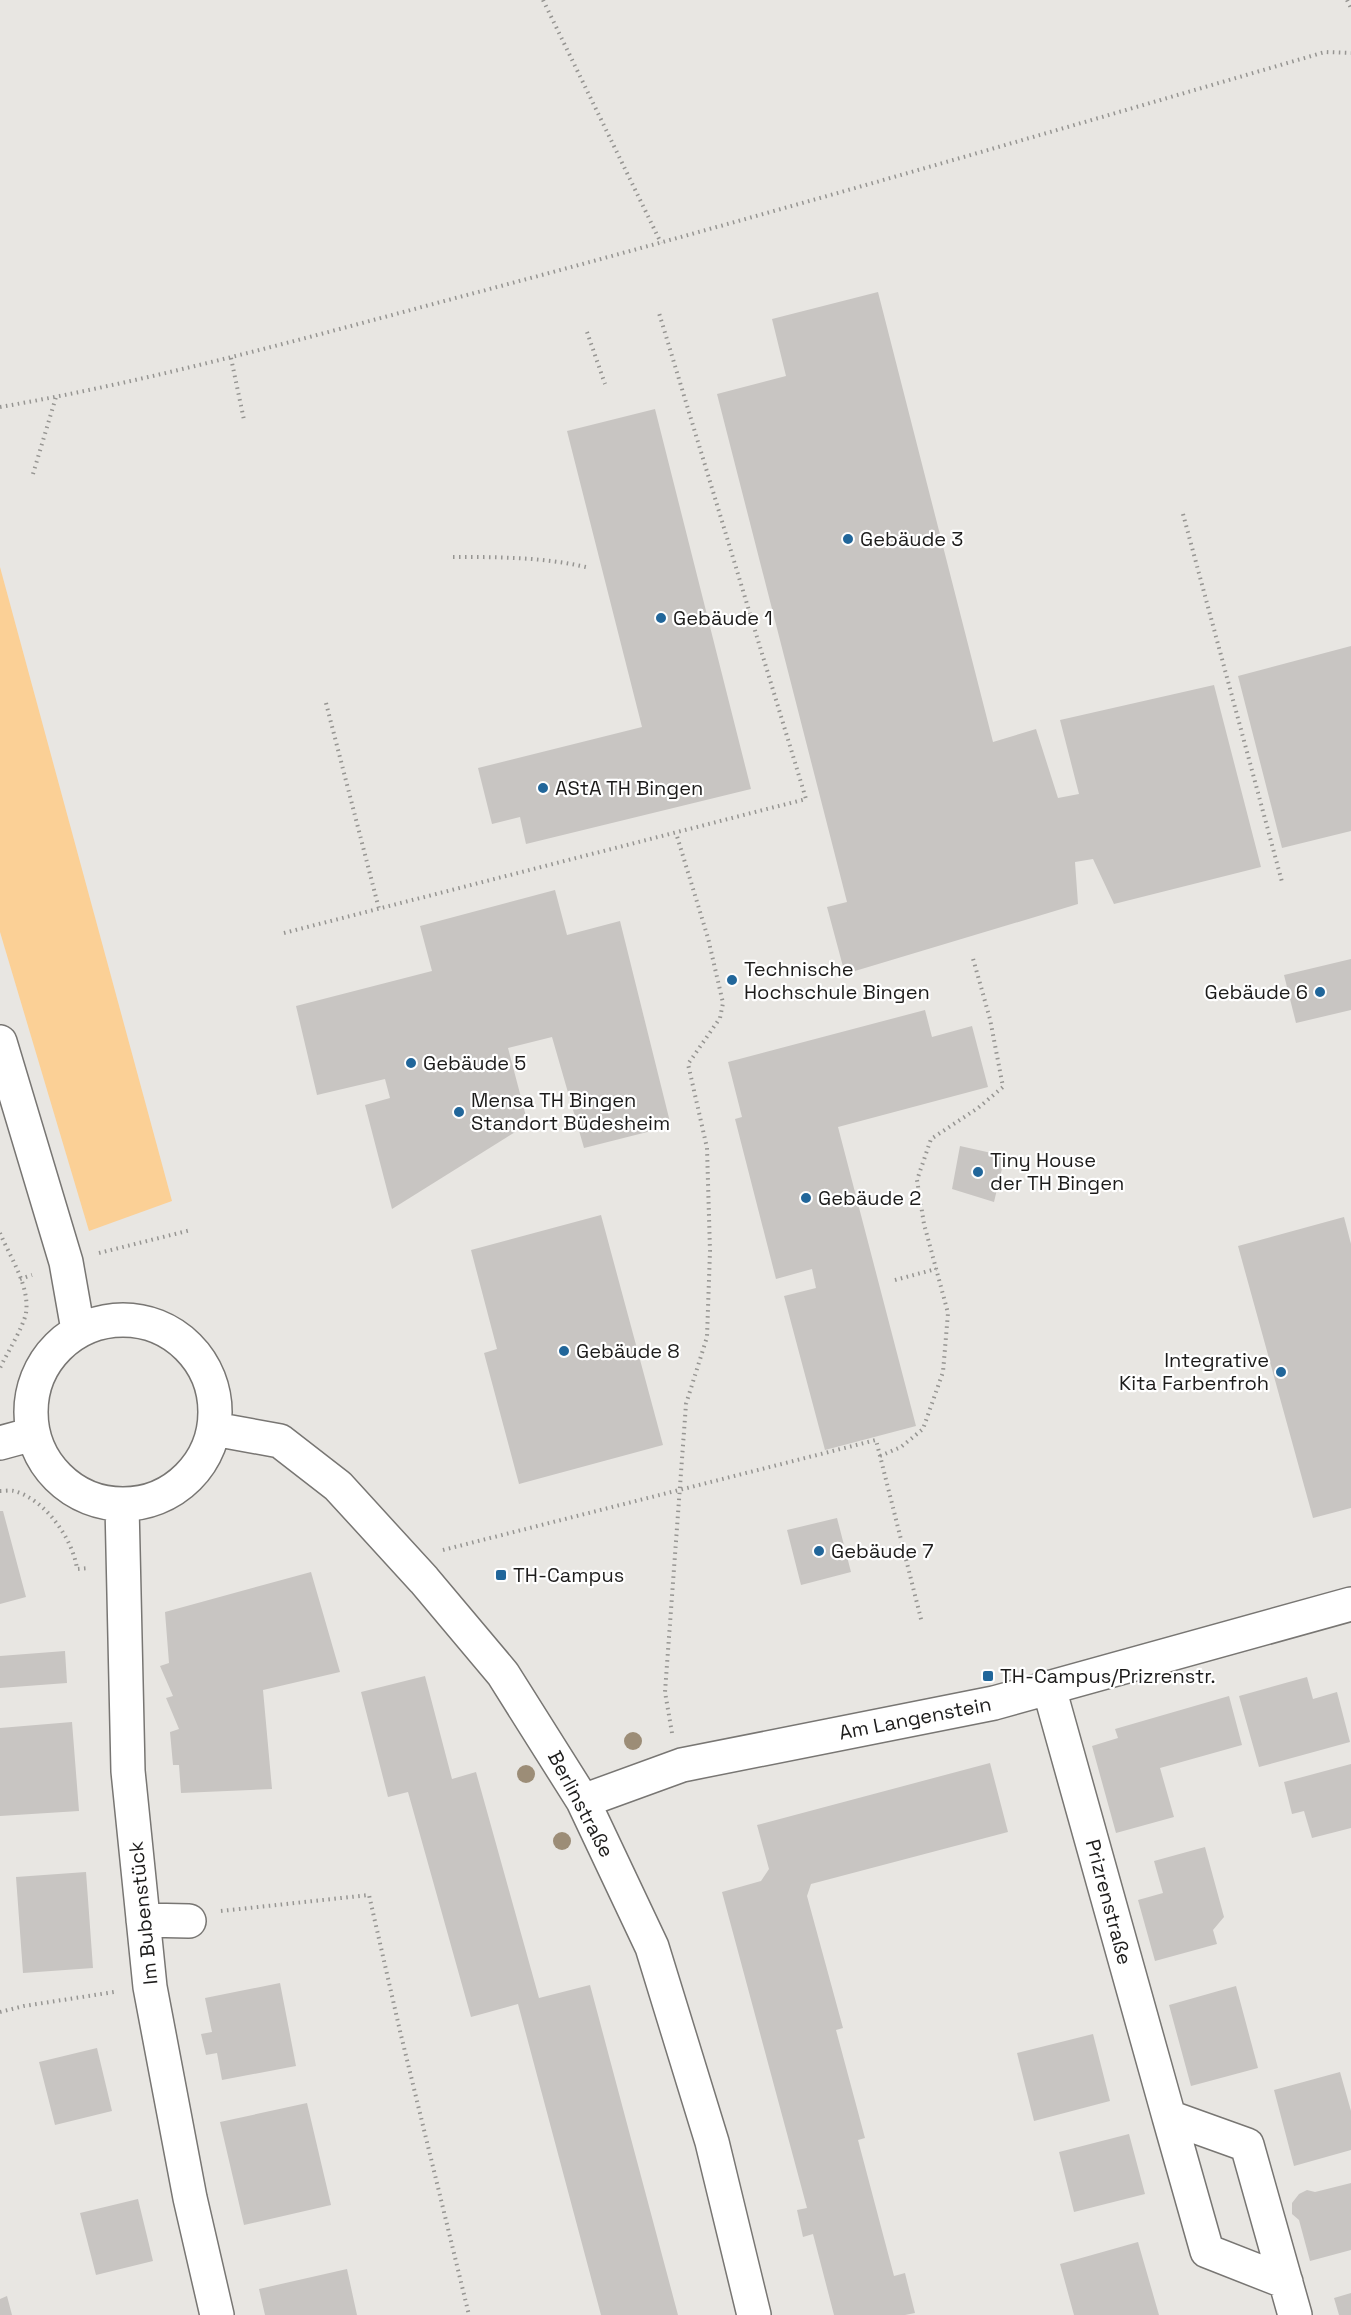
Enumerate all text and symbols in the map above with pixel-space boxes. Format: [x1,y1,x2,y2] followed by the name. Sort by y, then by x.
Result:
[860,526,963,552] place label: Gebäude 3
[841,532,855,546] marker: Gebäude 3
[673,605,773,631] place label: Gebäude 1
[654,611,668,625] marker: Gebäude 1
[555,775,703,801] place label: AStA TH Bingen
[536,781,550,795] marker: AStA TH Bingen
[744,956,930,1005] place label: Technische Hochschule Bingen
[725,973,739,987] marker: Technische Hochschule Bingen
[1204,979,1308,1005] place label: Gebäude 6
[1313,985,1327,999] marker: Gebäude 6
[423,1050,526,1076] place label: Gebäude 5
[404,1056,418,1070] marker: Gebäude 5
[471,1087,670,1136] place label: Mensa TH Bingen Standort Büdesheim
[452,1105,466,1119] marker: Mensa TH Bingen Standort Büdesheim
[990,1147,1124,1196] place label: Tiny House der TH Bingen
[971,1165,985,1179] marker: Tiny House der TH Bingen
[818,1185,921,1211] place label: Gebäude 2
[799,1191,813,1205] marker: Gebäude 2
[576,1338,680,1364] place label: Gebäude 8
[557,1344,571,1358] marker: Gebäude 8
[1119,1347,1269,1396] place label: Integrative Kita Farbenfroh
[1274,1365,1288,1379] marker: Integrative Kita Farbenfroh
[831,1538,934,1564] place label: Gebäude 7
[812,1544,826,1558] marker: Gebäude 7
[513,1562,624,1588] place label: TH-Campus
[494,1568,508,1582] marker: TH-Campus
[1000,1663,1216,1689] place label: TH-Campus/Prizrenstr.
[981,1669,995,1683] marker: TH-Campus/Prizrenstr.
[837,1690,993,1746] street label: Am Langenstein
[542,1746,620,1862] street label: Berlinstraße
[1080,1836,1138,1968] street label: Prizrenstraße
[123,1840,163,1986] street label: Im Bubenstück

